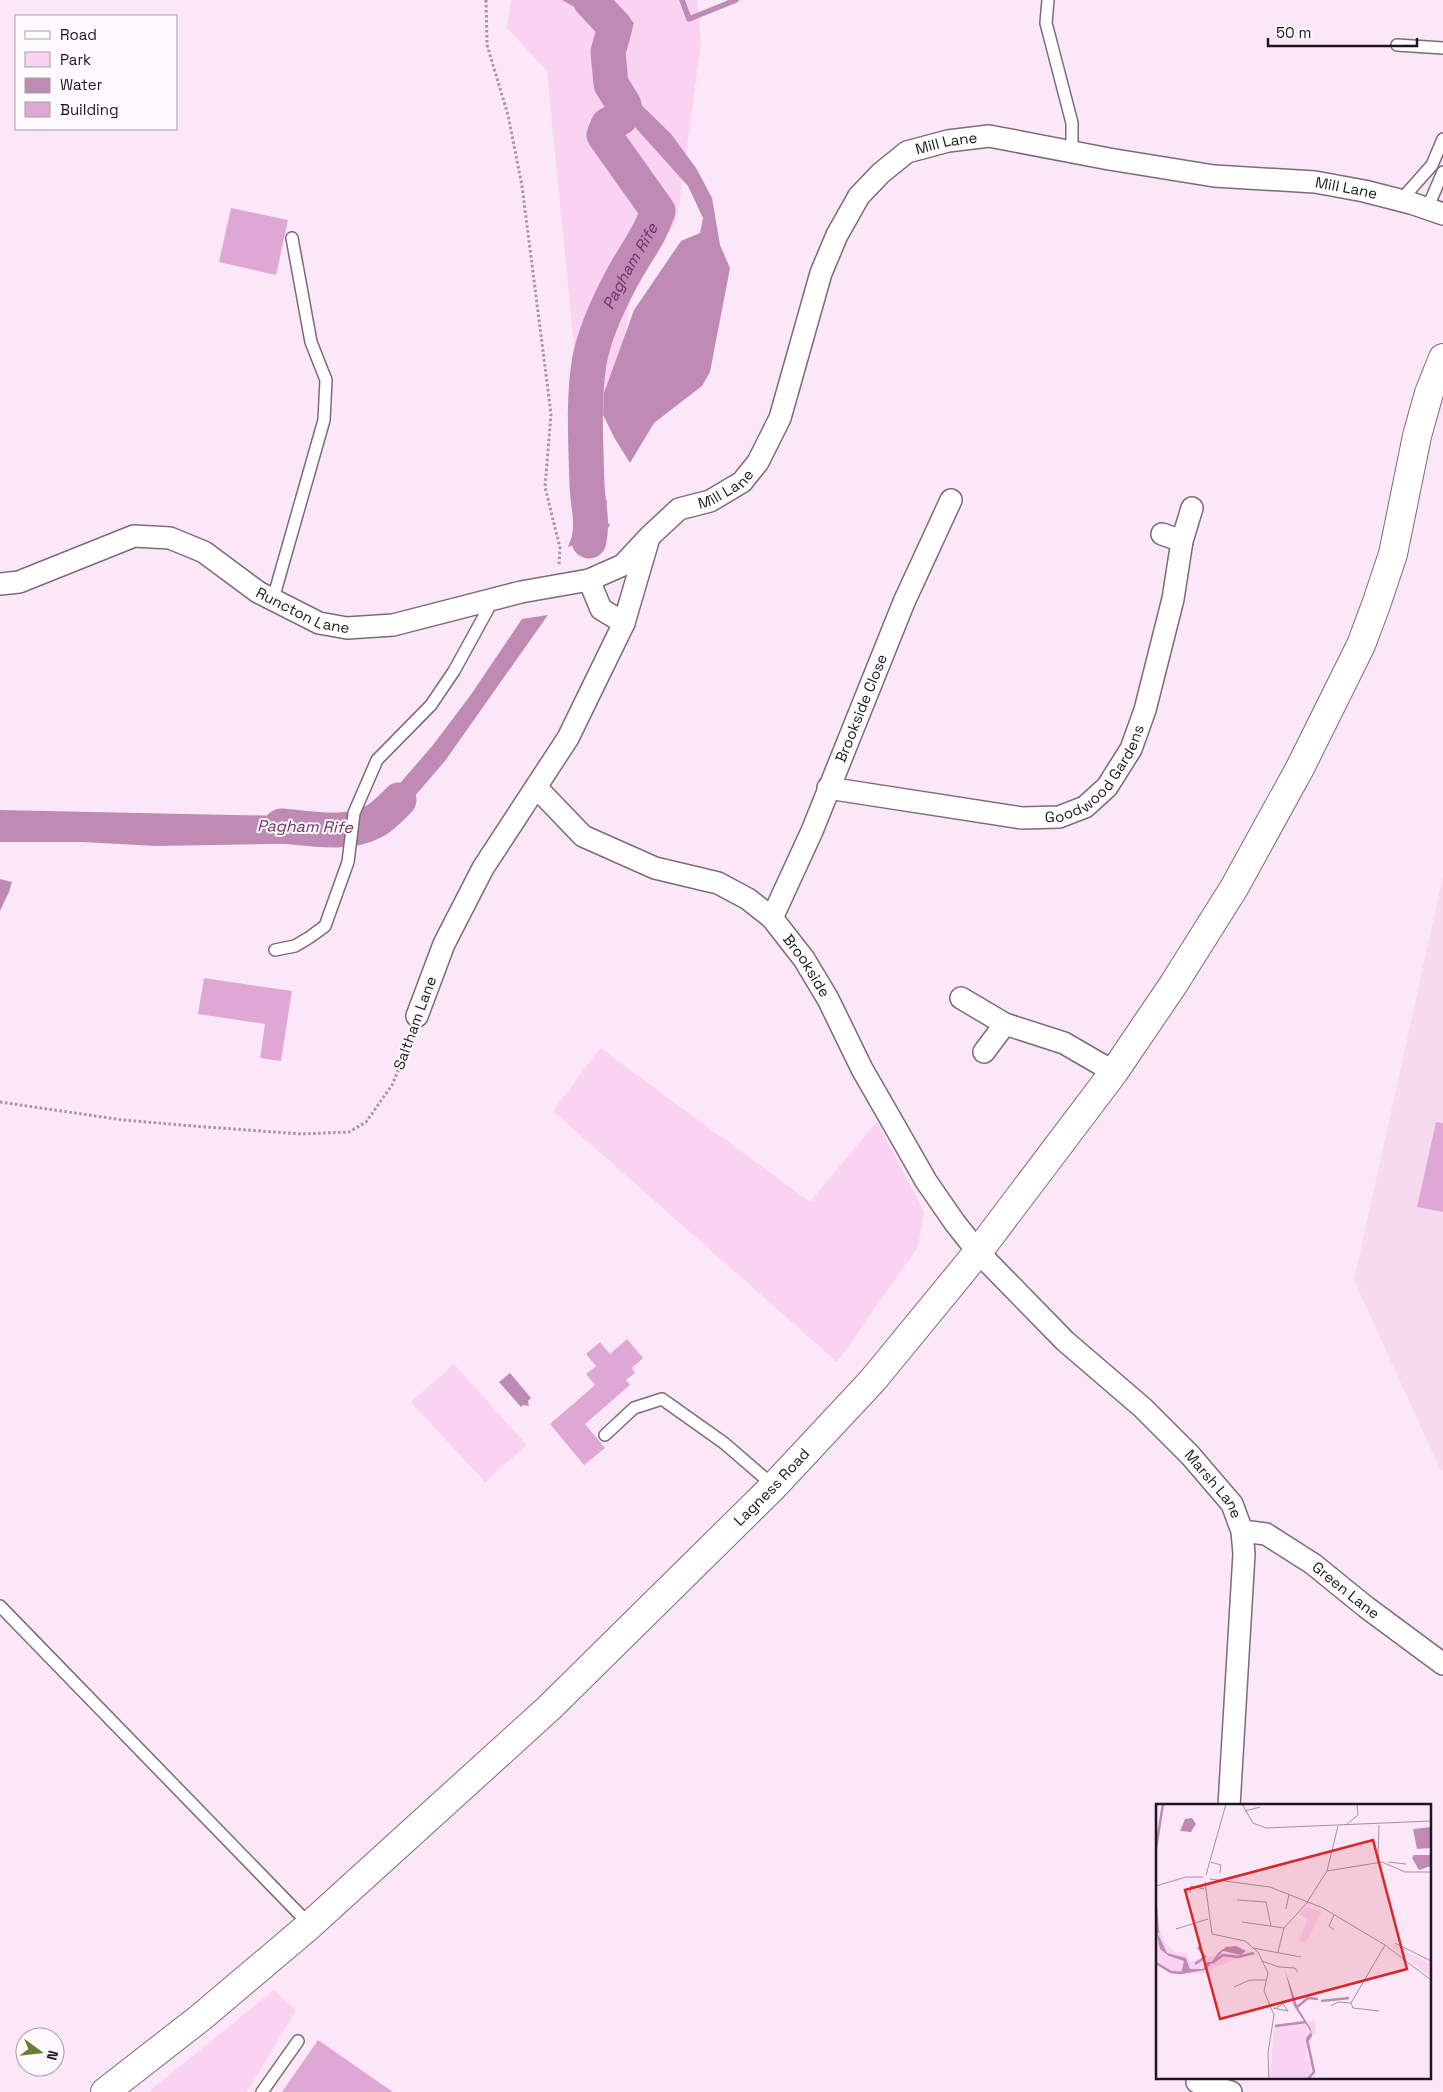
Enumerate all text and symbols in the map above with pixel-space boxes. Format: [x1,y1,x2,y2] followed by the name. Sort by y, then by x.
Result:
[15,15,178,130] legend
[1268,15,1417,47] scale bar
[1276,23,1311,42] text: 50 m
[60,25,97,44] text: Road
[60,50,91,69] text: Park
[60,75,103,94] text: Water
[60,100,119,119] text: Building
[913,128,978,158] street label: Mill Lane
[1314,172,1380,203] street label: Mill Lane
[598,219,663,313] water label: Pagham Rife
[696,465,758,513] street label: Mill Lane
[253,583,351,637] street label: Runcton Lane
[831,651,891,765] street label: Brookside Close
[1045,722,1148,827] street label: Goodwood Gardens
[257,815,354,838] water label: Pagham Rife
[779,930,835,1001] street label: Brookside
[389,973,440,1072] street label: Saltham Lane
[729,1444,813,1529] street label: Lagness Road
[1181,1446,1247,1521] street label: Marsh Lane
[1309,1557,1384,1623] street label: Green Lane
[1156,1804,1430,2080] inset map
[15,2027,65,2077] north arrow
[43,2048,62,2062] text: N

